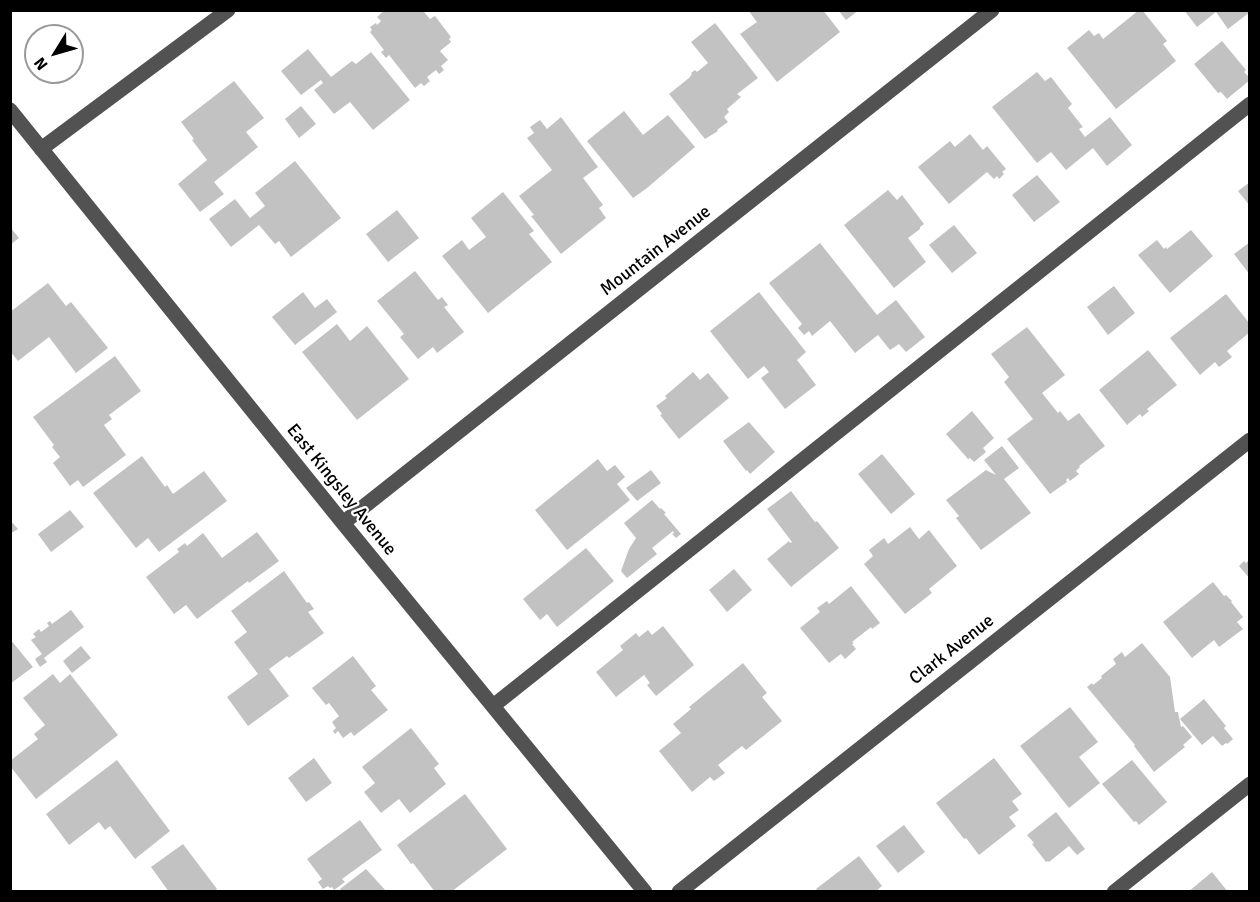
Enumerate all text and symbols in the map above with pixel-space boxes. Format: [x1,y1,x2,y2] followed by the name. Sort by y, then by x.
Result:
[24,24,84,84] north arrow
[30,53,53,74] text: N
[597,201,715,301] street label: Mountain Avenue
[281,420,401,560] street label: East Kingsley Avenue
[905,610,999,690] street label: Clark Avenue

